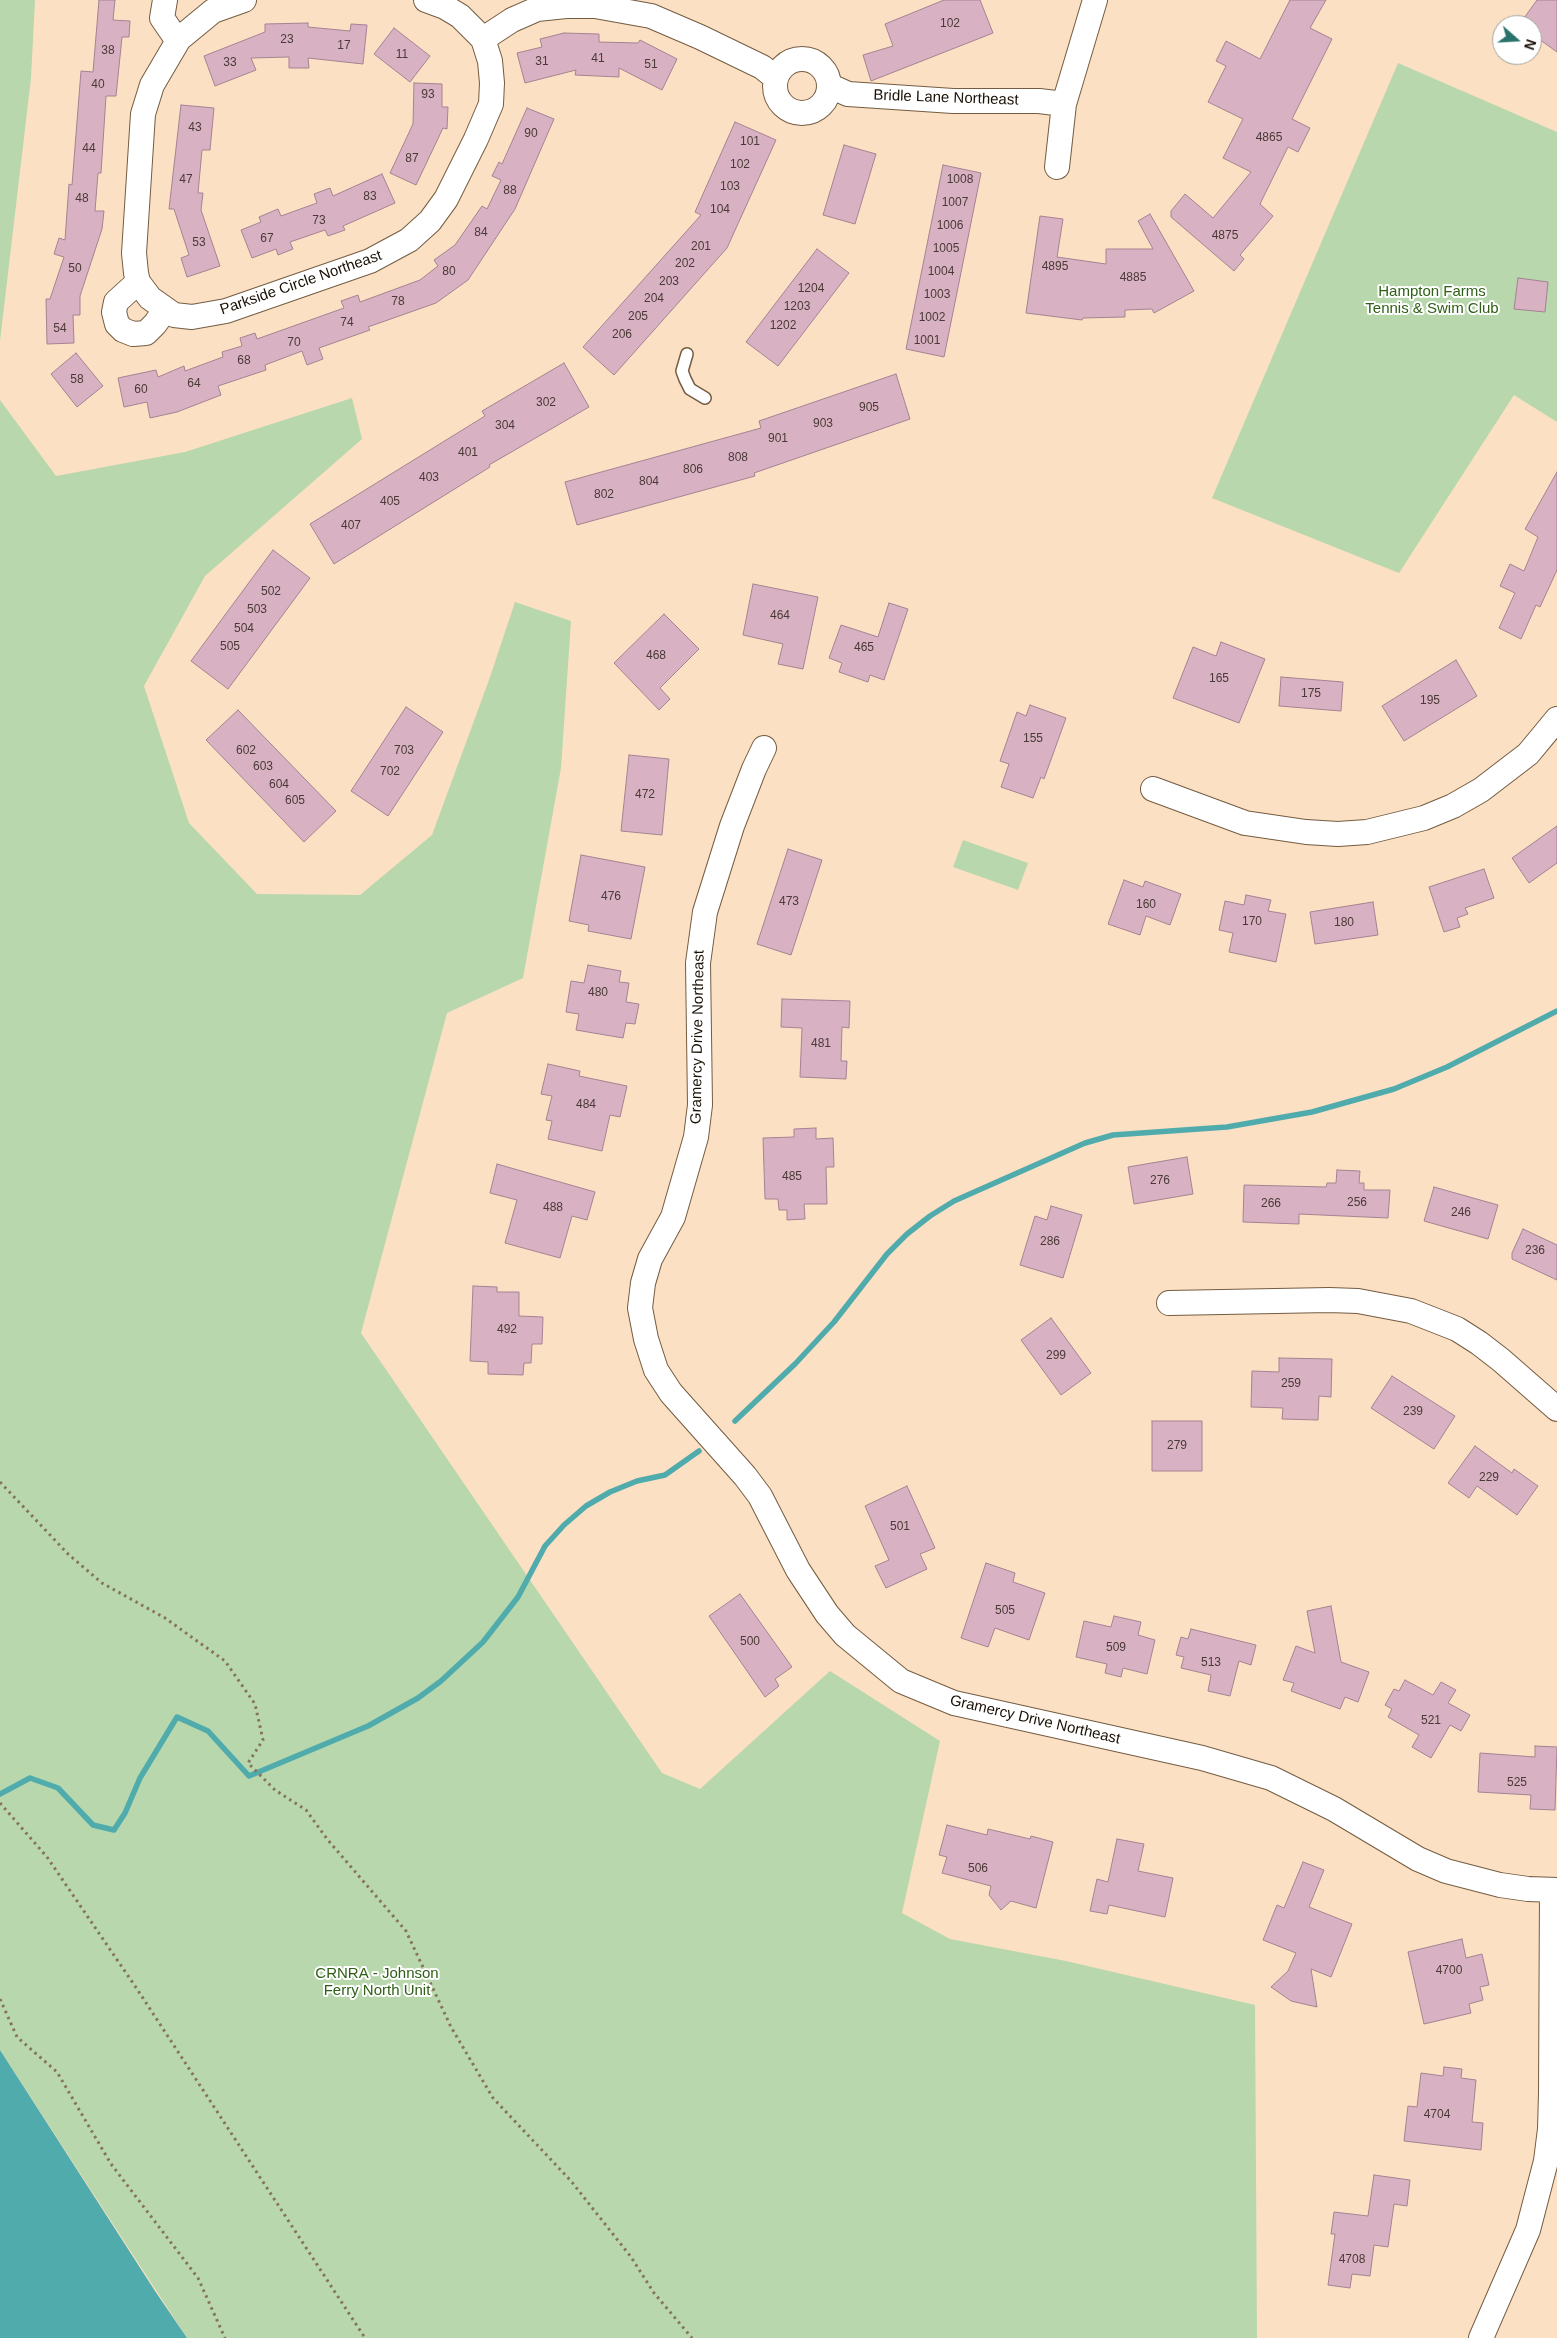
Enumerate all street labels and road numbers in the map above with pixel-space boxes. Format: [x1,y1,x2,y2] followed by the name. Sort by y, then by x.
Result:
[873,86,1019,110] street label: Bridle Lane Northeast
[218,247,384,319] street label: Parkside Circle Northeast
[687,950,709,1124] street label: Gramercy Drive Northeast
[948,1692,1122,1748] street label: Gramercy Drive Northeast

